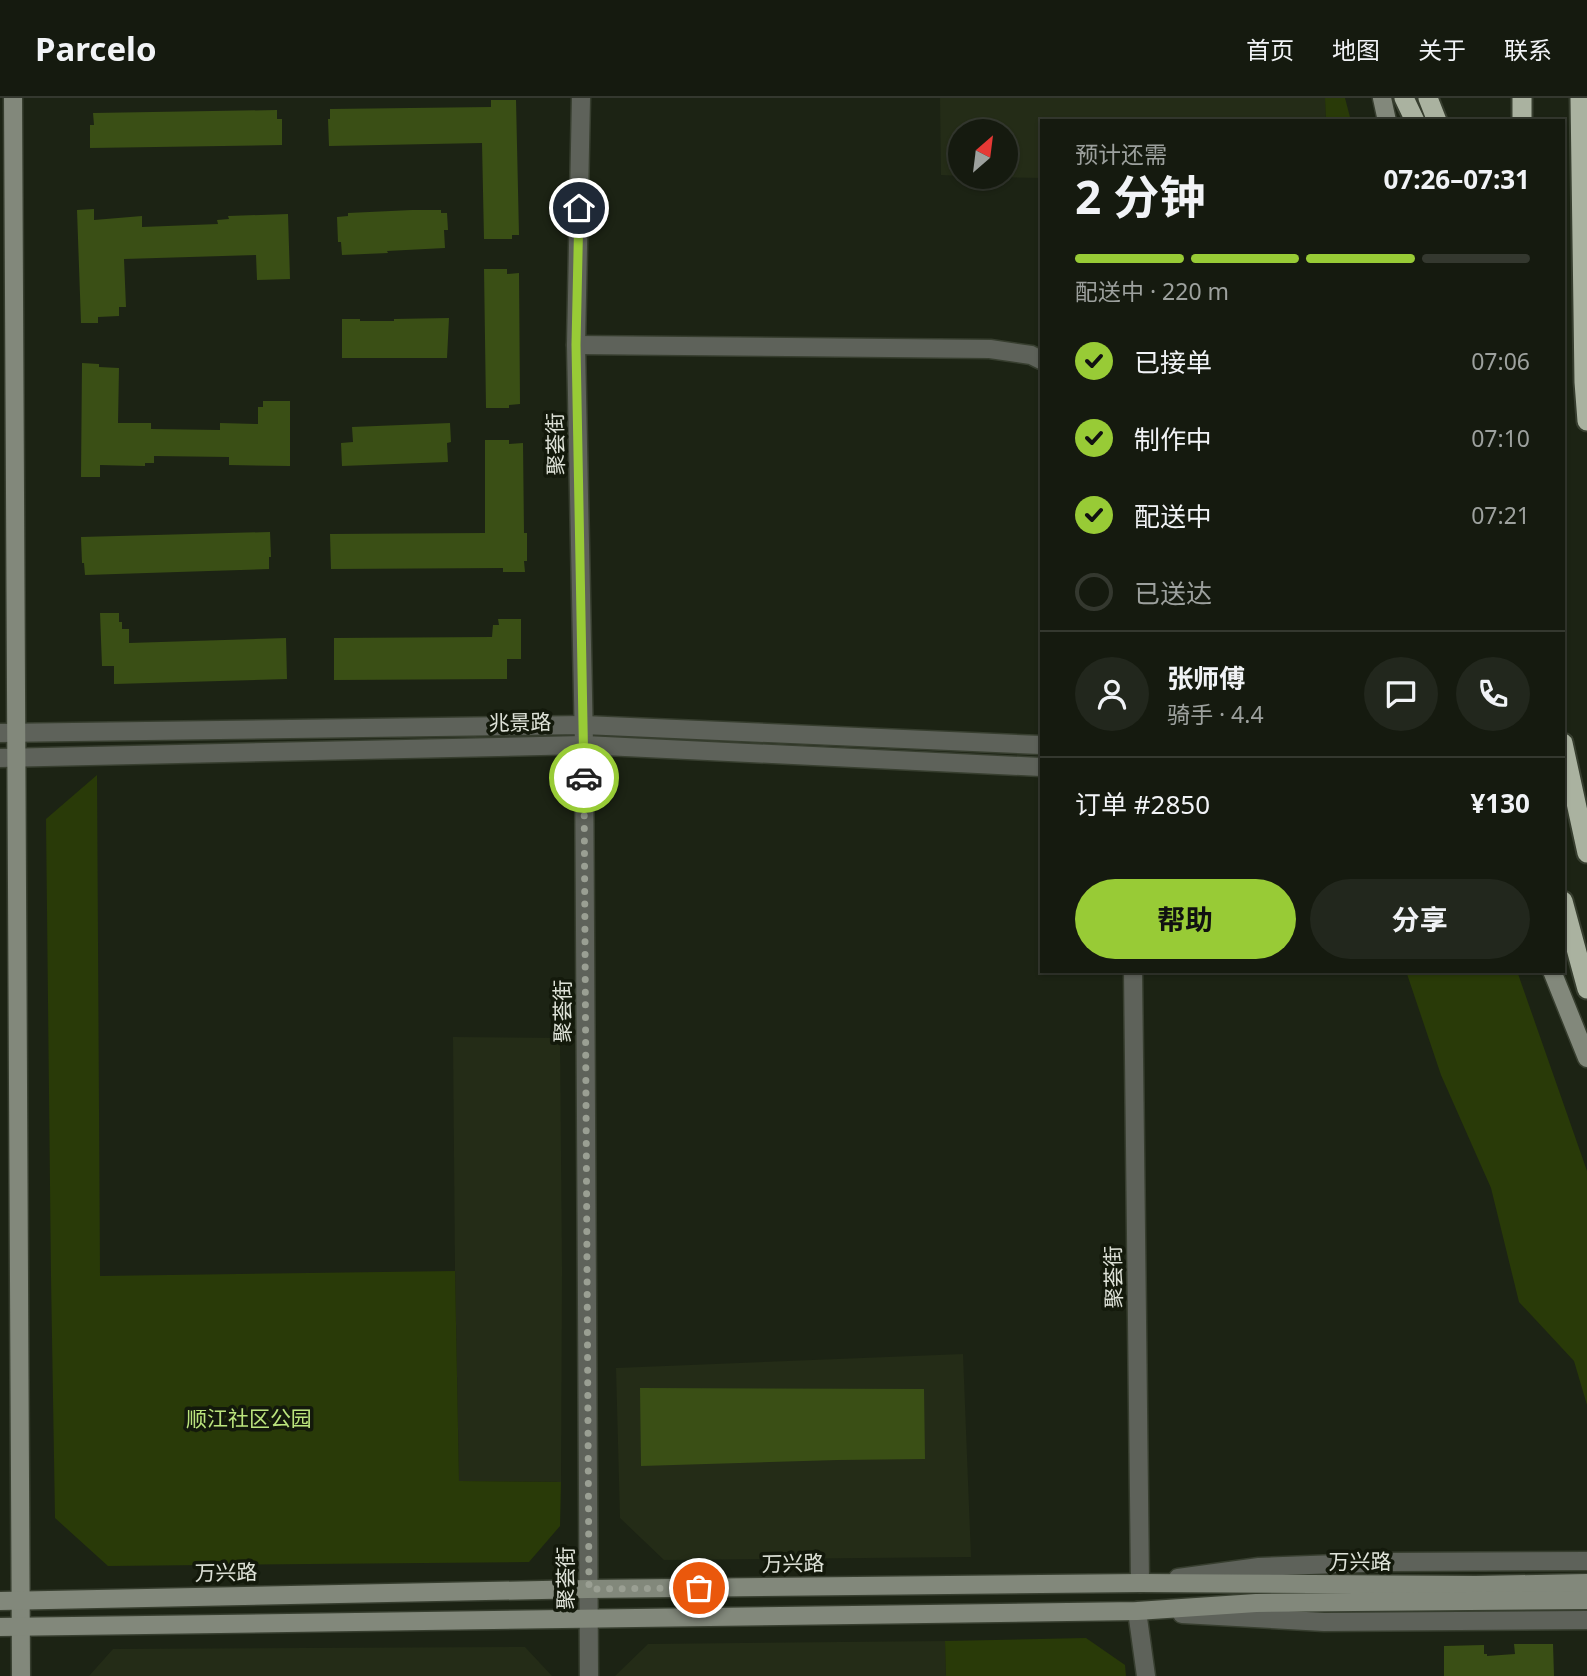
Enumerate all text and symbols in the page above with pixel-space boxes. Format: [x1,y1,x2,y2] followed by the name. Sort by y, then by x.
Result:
[35,26,157,71] text: Parcelo
[1246,33,1294,66] text: 首页
[1332,33,1380,66] text: 地图
[1418,33,1466,66] text: 关于
[1504,33,1552,66] text: 联系
[948,119,1018,189] north arrow
[948,119,1018,189] map controls
[1075,138,1167,170] text: 预计还需
[1383,161,1530,197] text: 07:26–07:31
[1075,165,1205,227] text: 2 分钟
[549,178,609,238] pin
[560,189,598,227] icon: home
[1075,275,1229,307] text: 配送中 · 220 m
[1075,342,1113,380] icon: check
[1134,344,1212,380] text: 已接单
[1471,345,1530,377] text: 07:06
[540,412,570,476] street label: 聚荟街
[1075,419,1113,457] icon: check
[1134,421,1212,457] text: 制作中
[1471,422,1530,454] text: 07:10
[1075,496,1113,534] icon: check
[1134,498,1212,534] text: 配送中
[1471,499,1530,531] text: 07:21
[1134,575,1212,611] text: 已送达
[1075,657,1149,731] button: person
[1364,657,1438,731] button: chat
[1456,657,1530,731] button: phone
[1167,660,1245,696] text: 张师傅
[1167,698,1264,730] text: 骑手 · 4.4
[488,707,552,737] street label: 兆景路
[549,743,619,813] courier
[565,759,603,797] icon: car
[1471,785,1530,821] text: ¥130
[1075,786,1210,822] text: 订单 #2850
[1075,879,1296,959] button: 帮助
[1310,879,1530,959] button: 分享
[548,980,576,1043] street label: 聚荟街
[1098,1245,1128,1309] street label: 聚荟街
[186,1404,312,1432] park label: 顺江社区公园
[551,1547,579,1610] street label: 聚荟街
[1329,1547,1392,1575] street label: 万兴路
[761,1548,825,1578] street label: 万兴路
[194,1557,258,1587] street label: 万兴路
[669,1558,729,1618] pin
[680,1569,718,1607] icon: bag

